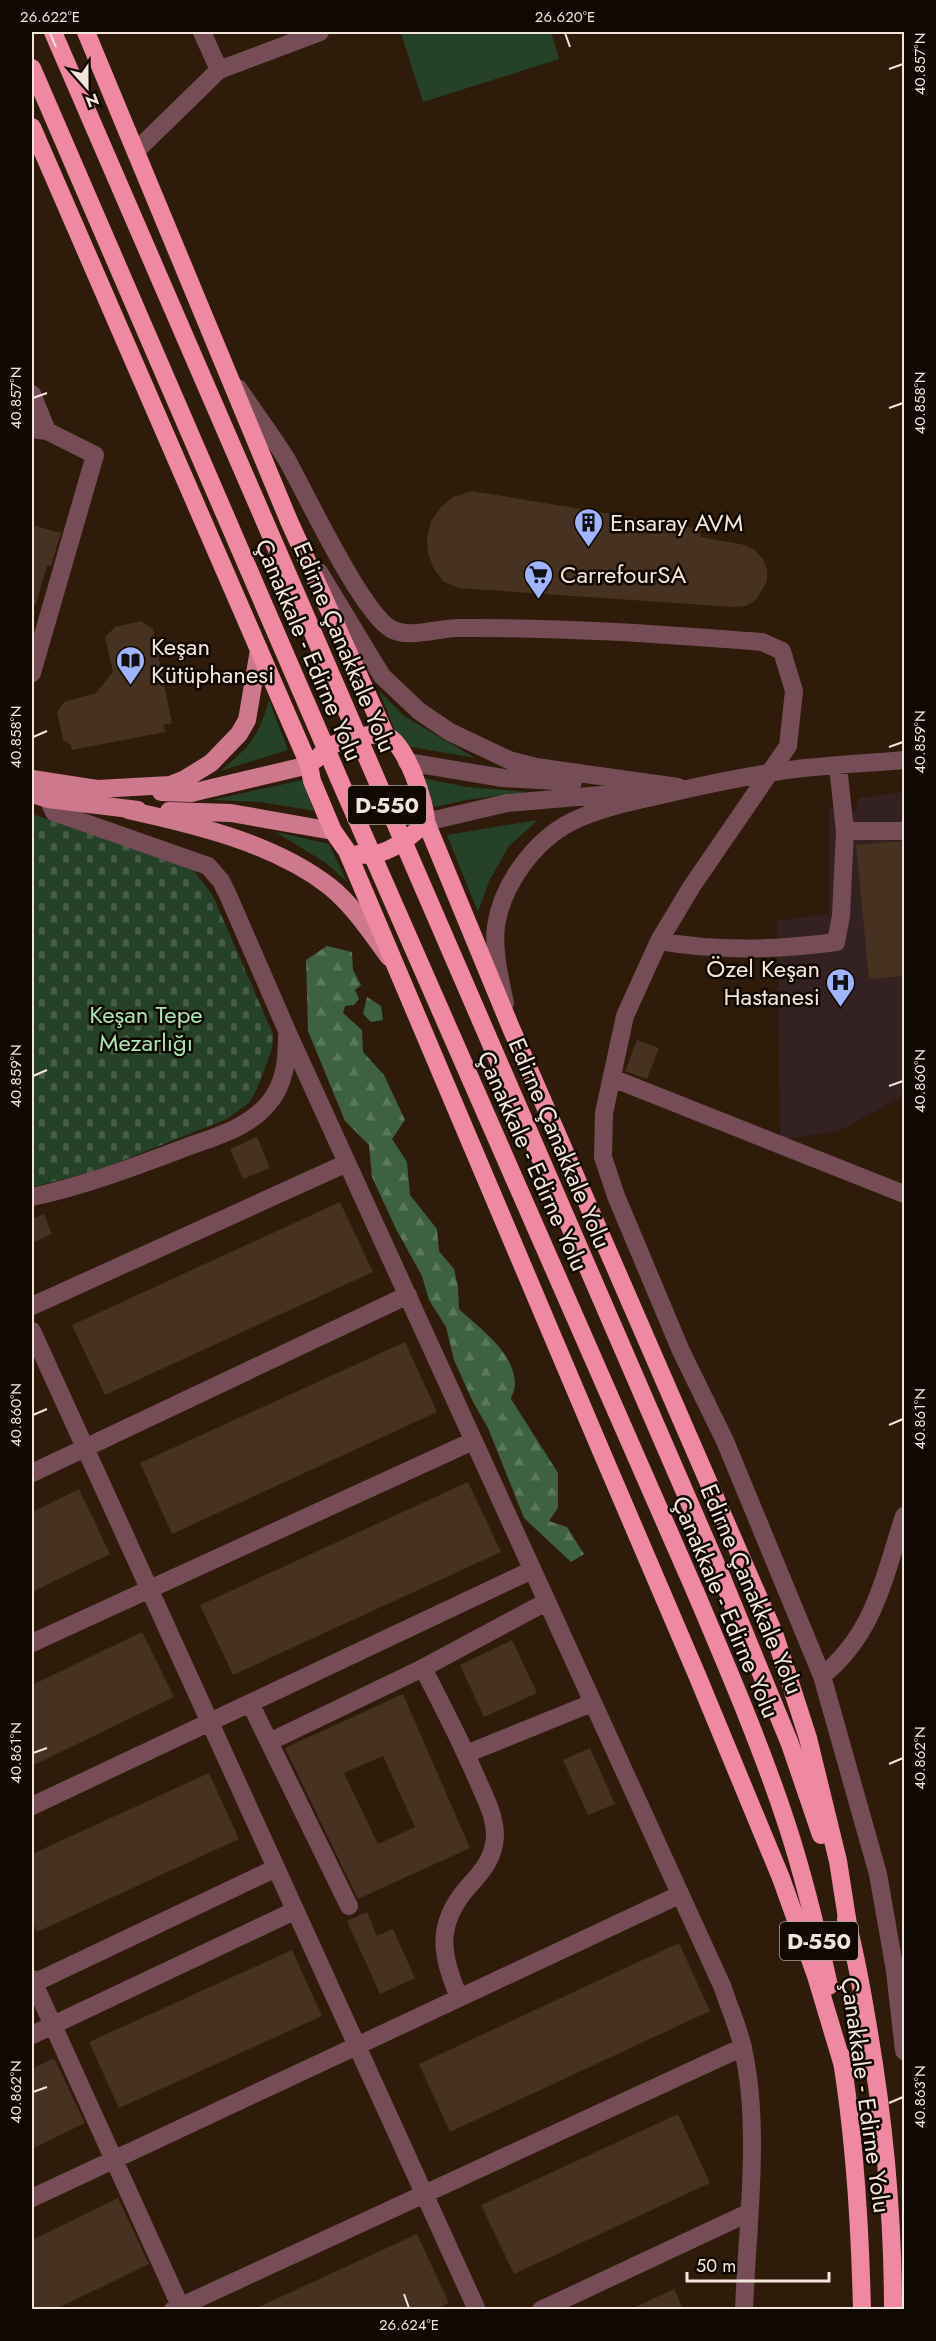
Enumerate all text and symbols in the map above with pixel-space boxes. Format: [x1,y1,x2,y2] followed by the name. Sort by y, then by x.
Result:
[20,6,80,28] text: 26.622°E
[535,6,595,28] text: 26.620°E
[909,33,931,95] text: 40.857°N
[57,57,117,117] north arrow
[82,88,102,114] text: N
[5,367,27,429] text: 40.857°N
[909,372,931,434] text: 40.858°N
[610,505,743,540] place label: Ensaray AVM
[573,506,605,548] building icon: Ensaray AVM
[246,534,372,766] street label: Çanakkale - Edirne Yolu
[285,536,405,758] street label: Edirne Çanakkale Yolu
[560,557,686,592] place label: CarrefourSA
[523,558,555,600] supermarket icon: CarrefourSA
[151,629,274,692] place label: Keşan Kütüphanesi
[114,644,146,686] library icon: Keşan Kütüphanesi
[5,706,27,768] text: 40.858°N
[909,710,931,774] text: 40.859°N
[348,786,426,824] road number: D-550
[706,951,820,1014] place label: Özel Keşan Hastanesi
[825,966,857,1008] hospital icon: Özel Keşan Hastanesi
[89,997,203,1060] park label: Keşan Tepe Mezarlığı
[500,1032,620,1254] street label: Edirne Çanakkale Yolu
[5,1044,27,1108] text: 40.859°N
[469,1045,597,1277] street label: Çanakkale - Edirne Yolu
[909,1049,931,1113] text: 40.860°N
[5,1383,27,1447] text: 40.860°N
[909,1388,931,1450] text: 40.861°N
[692,1478,812,1700] street label: Edirne Çanakkale Yolu
[663,1491,789,1723] street label: Çanakkale - Edirne Yolu
[5,1722,27,1784] text: 40.861°N
[909,1726,931,1790] text: 40.862°N
[780,1922,858,1960] road number: D-550
[832,1975,900,2215] street label: Çanakkale - Edirne Yolu
[5,2060,27,2124] text: 40.862°N
[909,2065,931,2129] text: 40.863°N
[687,2245,830,2283] scale bar
[696,2253,736,2279] text: 50 m
[379,2314,439,2336] text: 26.624°E

